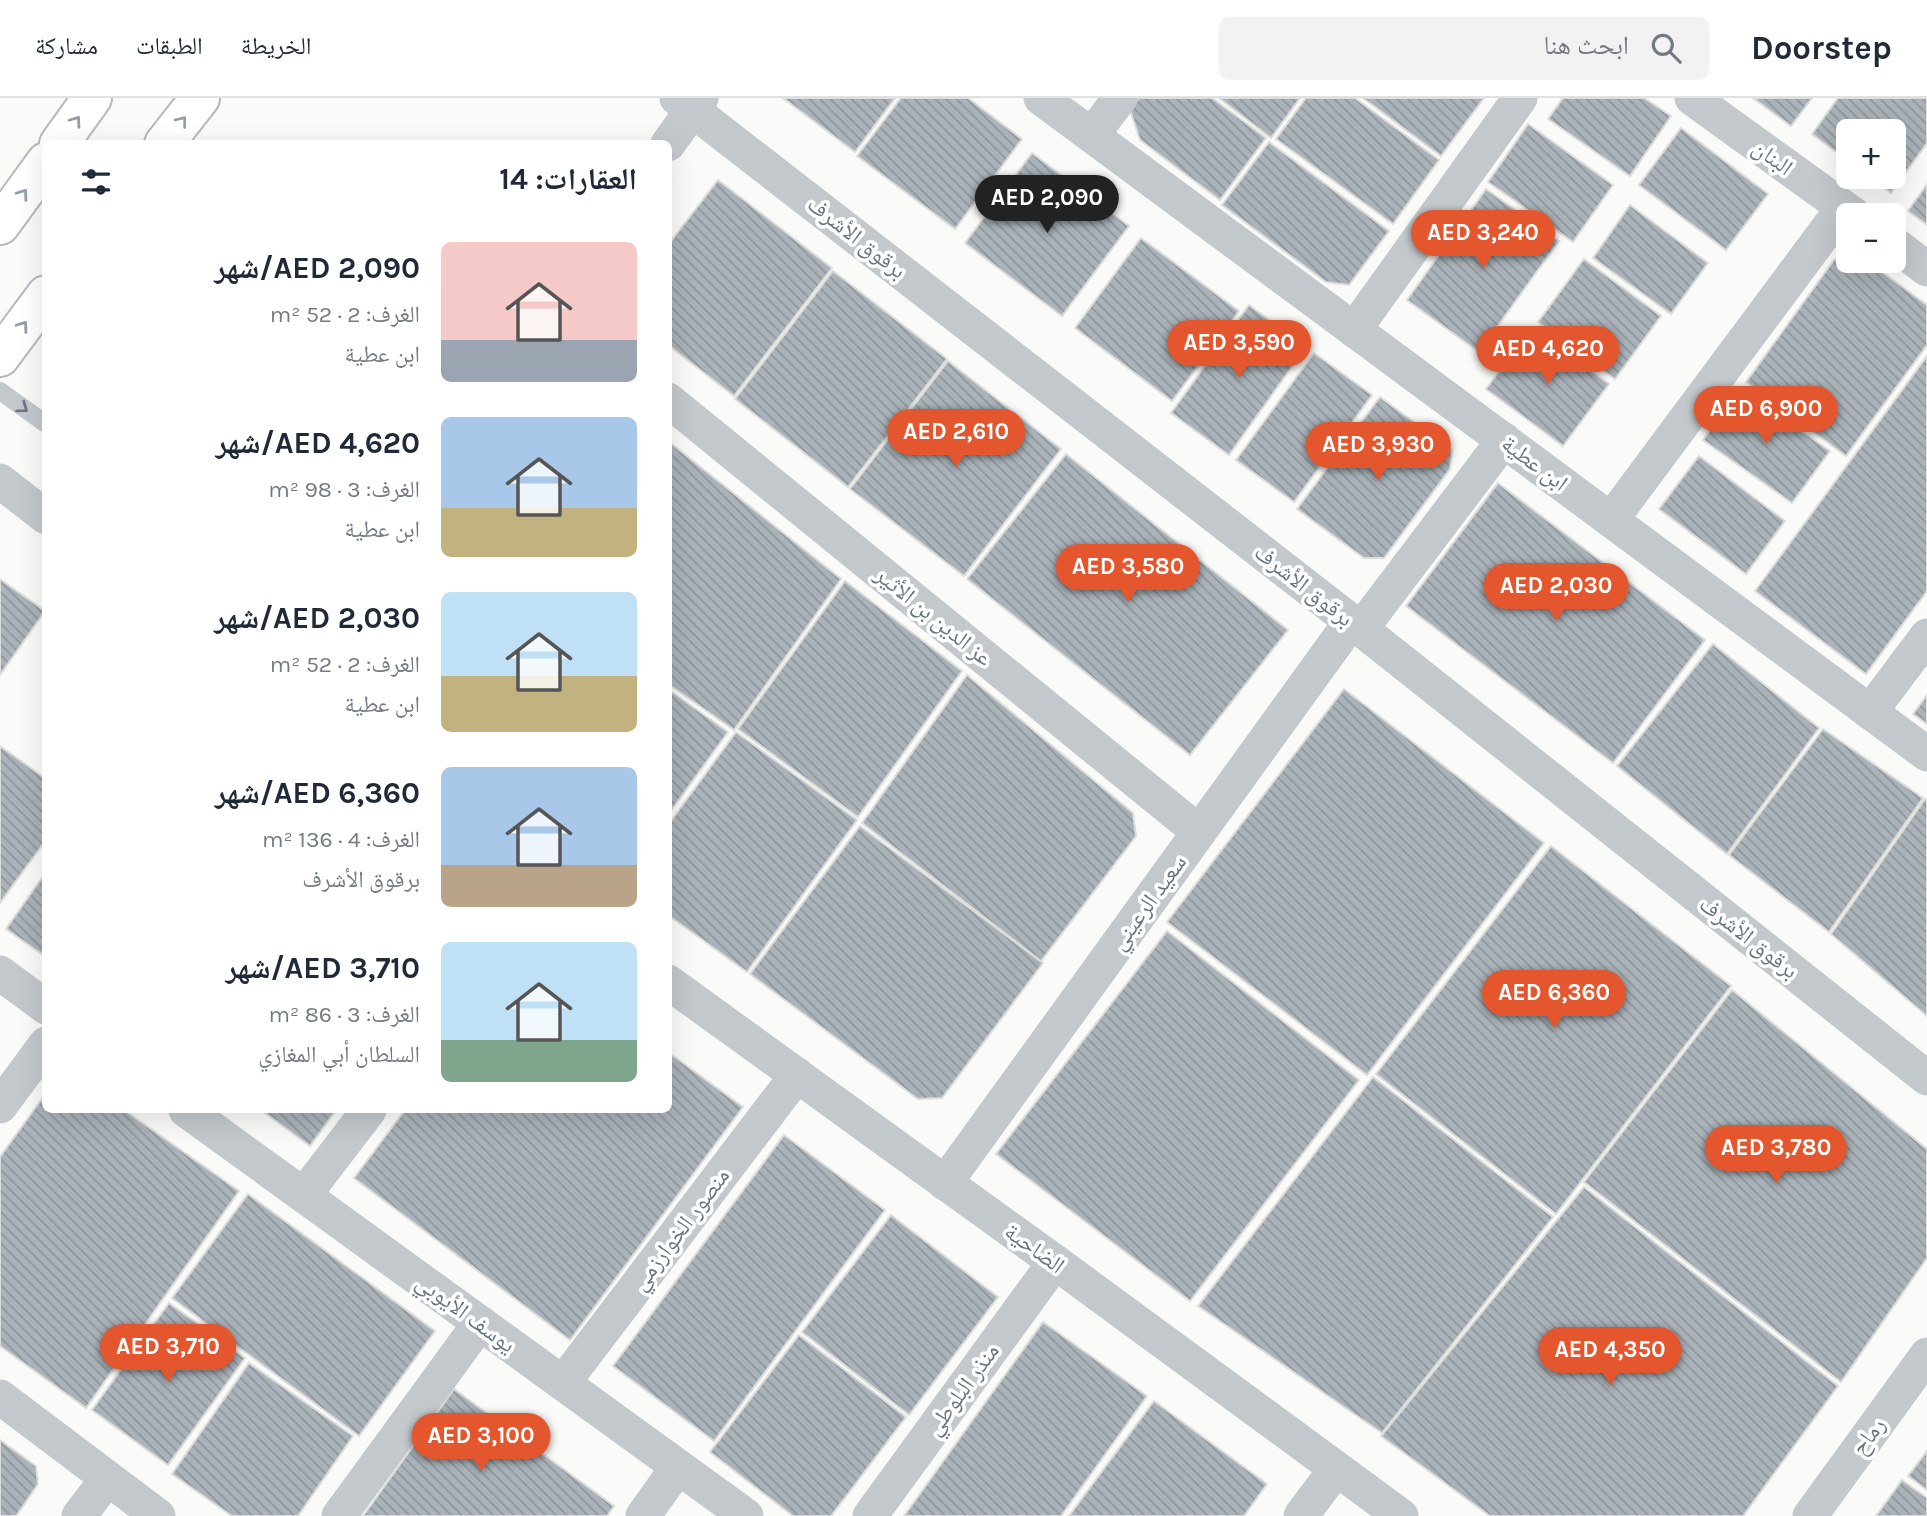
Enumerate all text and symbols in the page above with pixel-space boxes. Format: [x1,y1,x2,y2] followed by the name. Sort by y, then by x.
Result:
[1219,17,1709,80] search box
[1647,29,1685,67] icon: search
[1751,29,1892,67] text: Doorstep
[1544,30,1629,61] text: ابحث هنا
[35,32,98,60] text: مشاركة
[136,32,203,60] text: الطبقات
[241,32,311,60] text: الخريطة
[68,116,80,129] one-way arrow
[173,116,186,128] one-way arrow
[1836,119,1906,273] map controls
[1836,119,1906,189] button: +
[1747,134,1798,181] street label: البنان
[499,161,637,197] text: العقارات: 14
[77,163,115,201] icon: filters
[967,176,1127,235] pin: AED 2,090
[991,184,1103,211] text: AED 2,090
[15,189,27,202] one-way arrow
[802,191,911,284] street label: برقوق الأشرف
[1836,203,1906,273] button: −
[1403,211,1563,270] pin: AED 3,240
[1427,219,1539,246] text: AED 3,240
[215,250,420,286] text: AED 2,090/شهر
[497,270,581,354] icon: home
[270,301,420,328] text: الغرف: 2 · 52 m²
[1159,320,1319,380] pin: AED 3,590
[15,321,27,334] one-way arrow
[1468,327,1628,386] pin: AED 4,620
[1183,329,1295,356] text: AED 3,590
[1492,335,1604,362] text: AED 4,620
[345,341,420,368] text: ابن عطية
[1686,386,1846,446] pin: AED 6,900
[1710,395,1822,422] text: AED 6,900
[15,399,28,412] one-way arrow
[876,410,1036,469] pin: AED 2,610
[903,418,1009,445] text: AED 2,610
[1298,422,1458,482] pin: AED 3,930
[216,425,420,461] text: AED 4,620/شهر
[1496,430,1573,497] street label: ابن عطية
[1322,431,1434,458] text: AED 3,930
[497,445,581,529] icon: home
[268,476,420,503] text: الغرف: 3 · 98 m²
[345,516,420,543] text: ابن عطية
[1249,539,1358,632] street label: برقوق الأشرف
[1048,545,1208,604] pin: AED 3,580
[1072,553,1184,580] text: AED 3,580
[869,560,998,672] street label: عز الدين بن الأثير
[1476,564,1636,623] pin: AED 2,030
[1500,572,1612,599] text: AED 2,030
[214,600,420,636] text: AED 2,030/شهر
[497,620,581,704] icon: home
[270,651,420,678] text: الغرف: 2 · 52 m²
[345,691,420,718] text: ابن عطية
[215,775,420,811] text: AED 6,360/شهر
[497,795,581,879] icon: home
[262,826,420,853] text: الغرف: 4 · 136 m²
[1105,849,1196,958] street label: سعيد الرعيني
[302,866,420,893] text: برقوق الأشرف
[1694,891,1803,984] street label: برقوق الأشرف
[226,950,420,986] text: AED 3,710/شهر
[497,970,581,1054] icon: home
[1474,970,1634,1030] pin: AED 6,360
[1498,979,1610,1006] text: AED 6,360
[268,1001,420,1028] text: الغرف: 3 · 86 m²
[258,1041,420,1068] text: السلطان أبي المغازي
[1696,1126,1856,1185] pin: AED 3,780
[1721,1134,1831,1161] text: AED 3,780
[626,1163,739,1299] street label: منصور الخوارزمي
[1000,1218,1070,1279] street label: الضاحية
[408,1268,521,1362] street label: يوسف الأيوبي
[88,1324,248,1384] pin: AED 3,710
[1530,1328,1690,1387] pin: AED 4,350
[116,1333,220,1360] text: AED 3,710
[1554,1336,1666,1363] text: AED 4,350
[920,1338,1009,1443] street label: منذر البلوطي
[1846,1412,1892,1461] street label: رماح
[401,1414,561,1473] pin: AED 3,100
[428,1422,534,1449] text: AED 3,100

